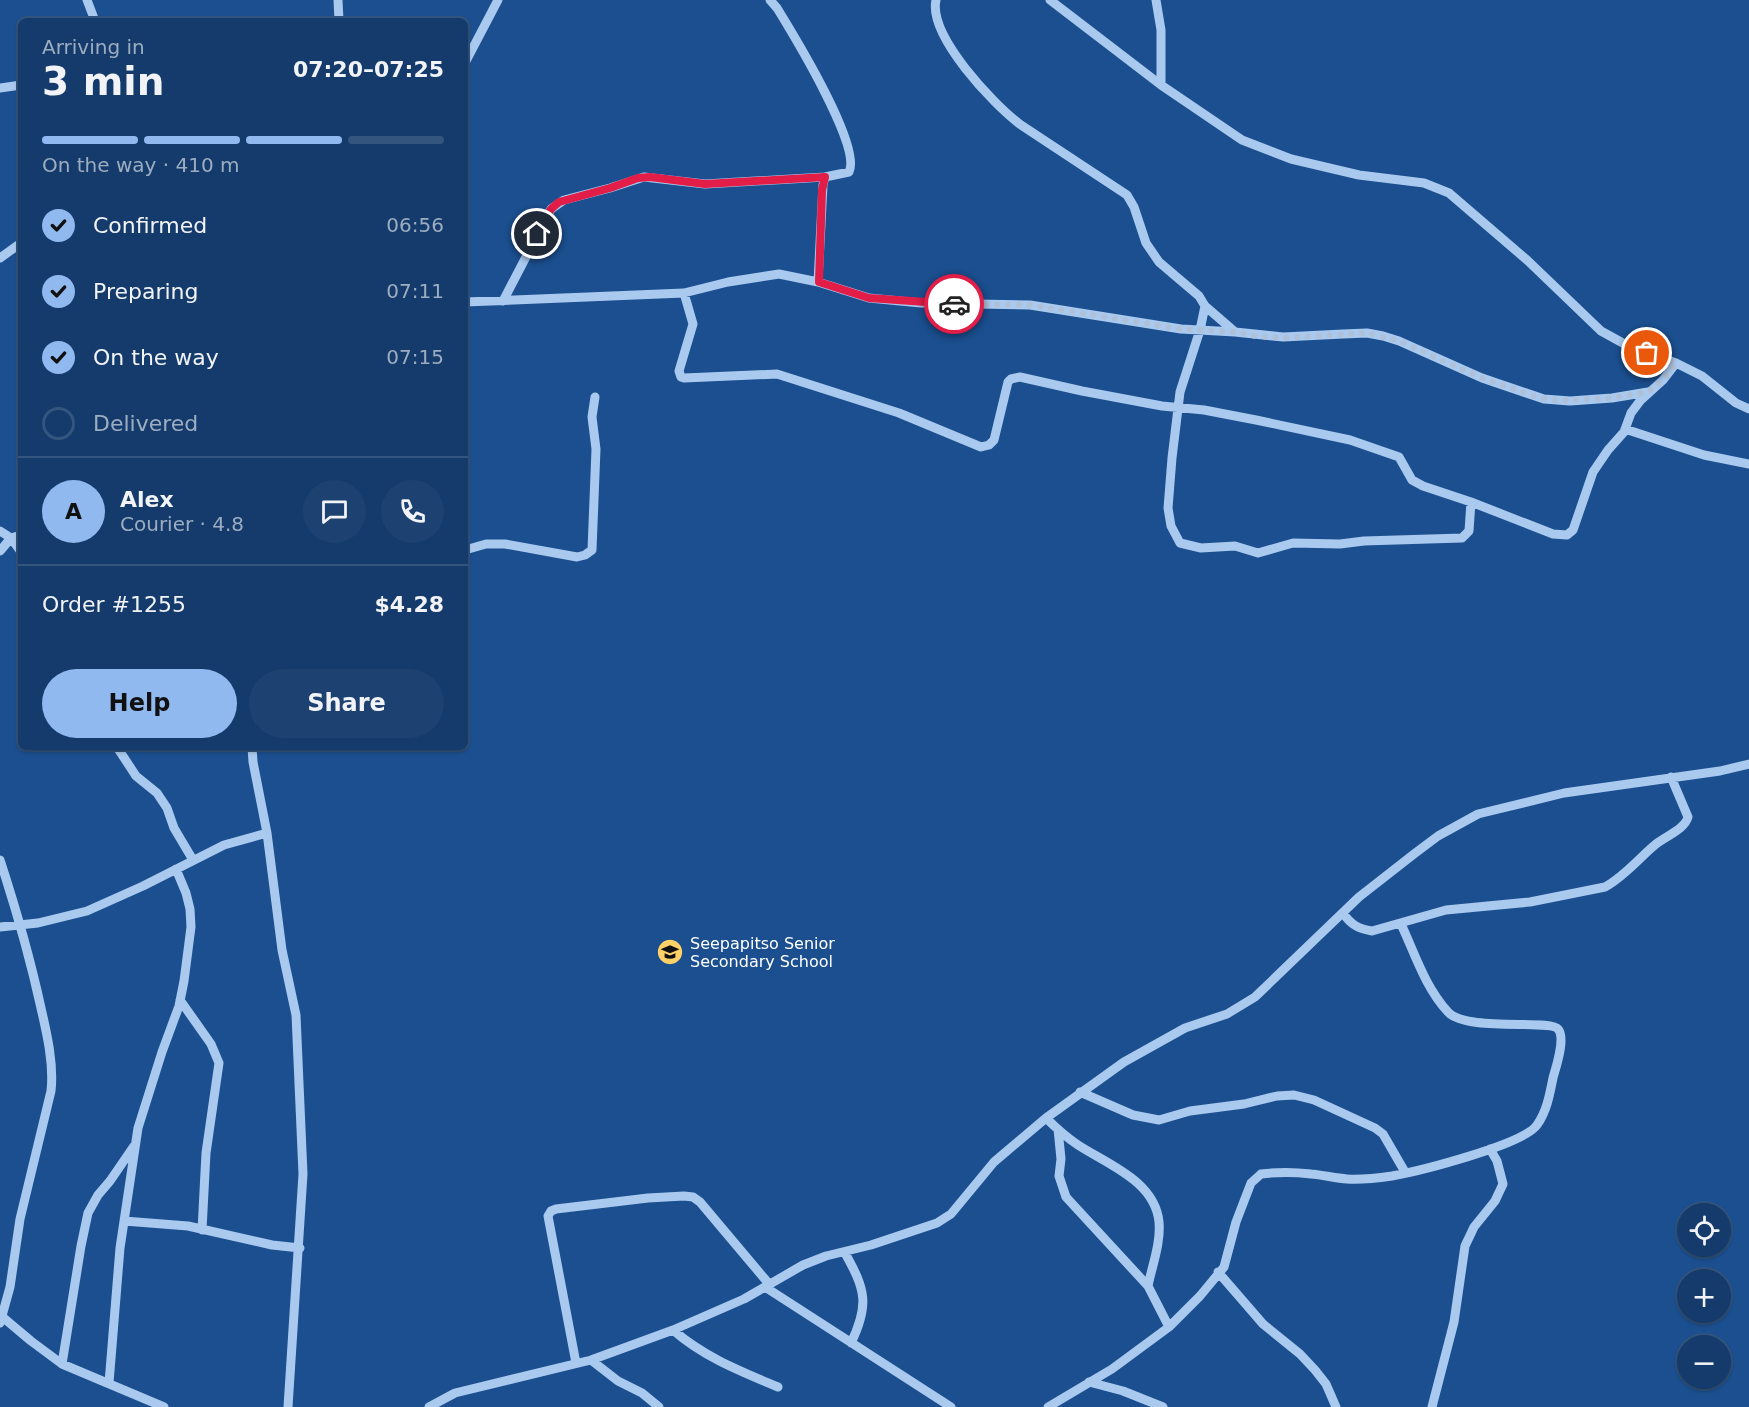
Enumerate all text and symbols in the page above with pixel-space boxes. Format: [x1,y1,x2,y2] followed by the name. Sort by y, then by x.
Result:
[42,35,145,59] text: Arriving in
[293,57,444,82] text: 07:20–07:25
[42,59,164,104] text: 3 min
[42,153,240,177] text: On the way · 410 m
[511,208,562,259] pin
[42,209,75,242] icon: check
[93,213,207,238] text: Confirmed
[386,213,444,237] text: 06:56
[520,217,553,250] icon: home
[924,274,984,334] courier
[42,275,75,308] icon: check
[93,279,199,304] text: Preparing
[386,279,444,303] text: 07:11
[938,288,971,321] icon: car
[1621,327,1672,378] pin
[1630,336,1663,369] icon: bag
[42,341,75,374] icon: check
[93,345,219,370] text: On the way
[386,345,444,369] text: 07:15
[93,411,198,436] text: Delivered
[303,480,366,543] button: chat
[381,480,444,543] button: phone
[120,487,174,512] text: Alex
[65,499,82,524] text: A
[120,512,244,536] text: Courier · 4.8
[42,592,186,617] text: Order #1255
[374,592,444,617] text: $4.28
[42,669,237,738] button: Help
[249,669,444,738] button: Share
[690,934,835,971] place label: Seepapitso Senior Secondary School
[655,937,685,967] school or university icon: Seepapitso Senior Secondary School
[1677,1203,1731,1389] map controls
[1677,1203,1731,1257] button: locate
[1677,1269,1731,1323] button: +
[1677,1335,1731,1389] button: −

